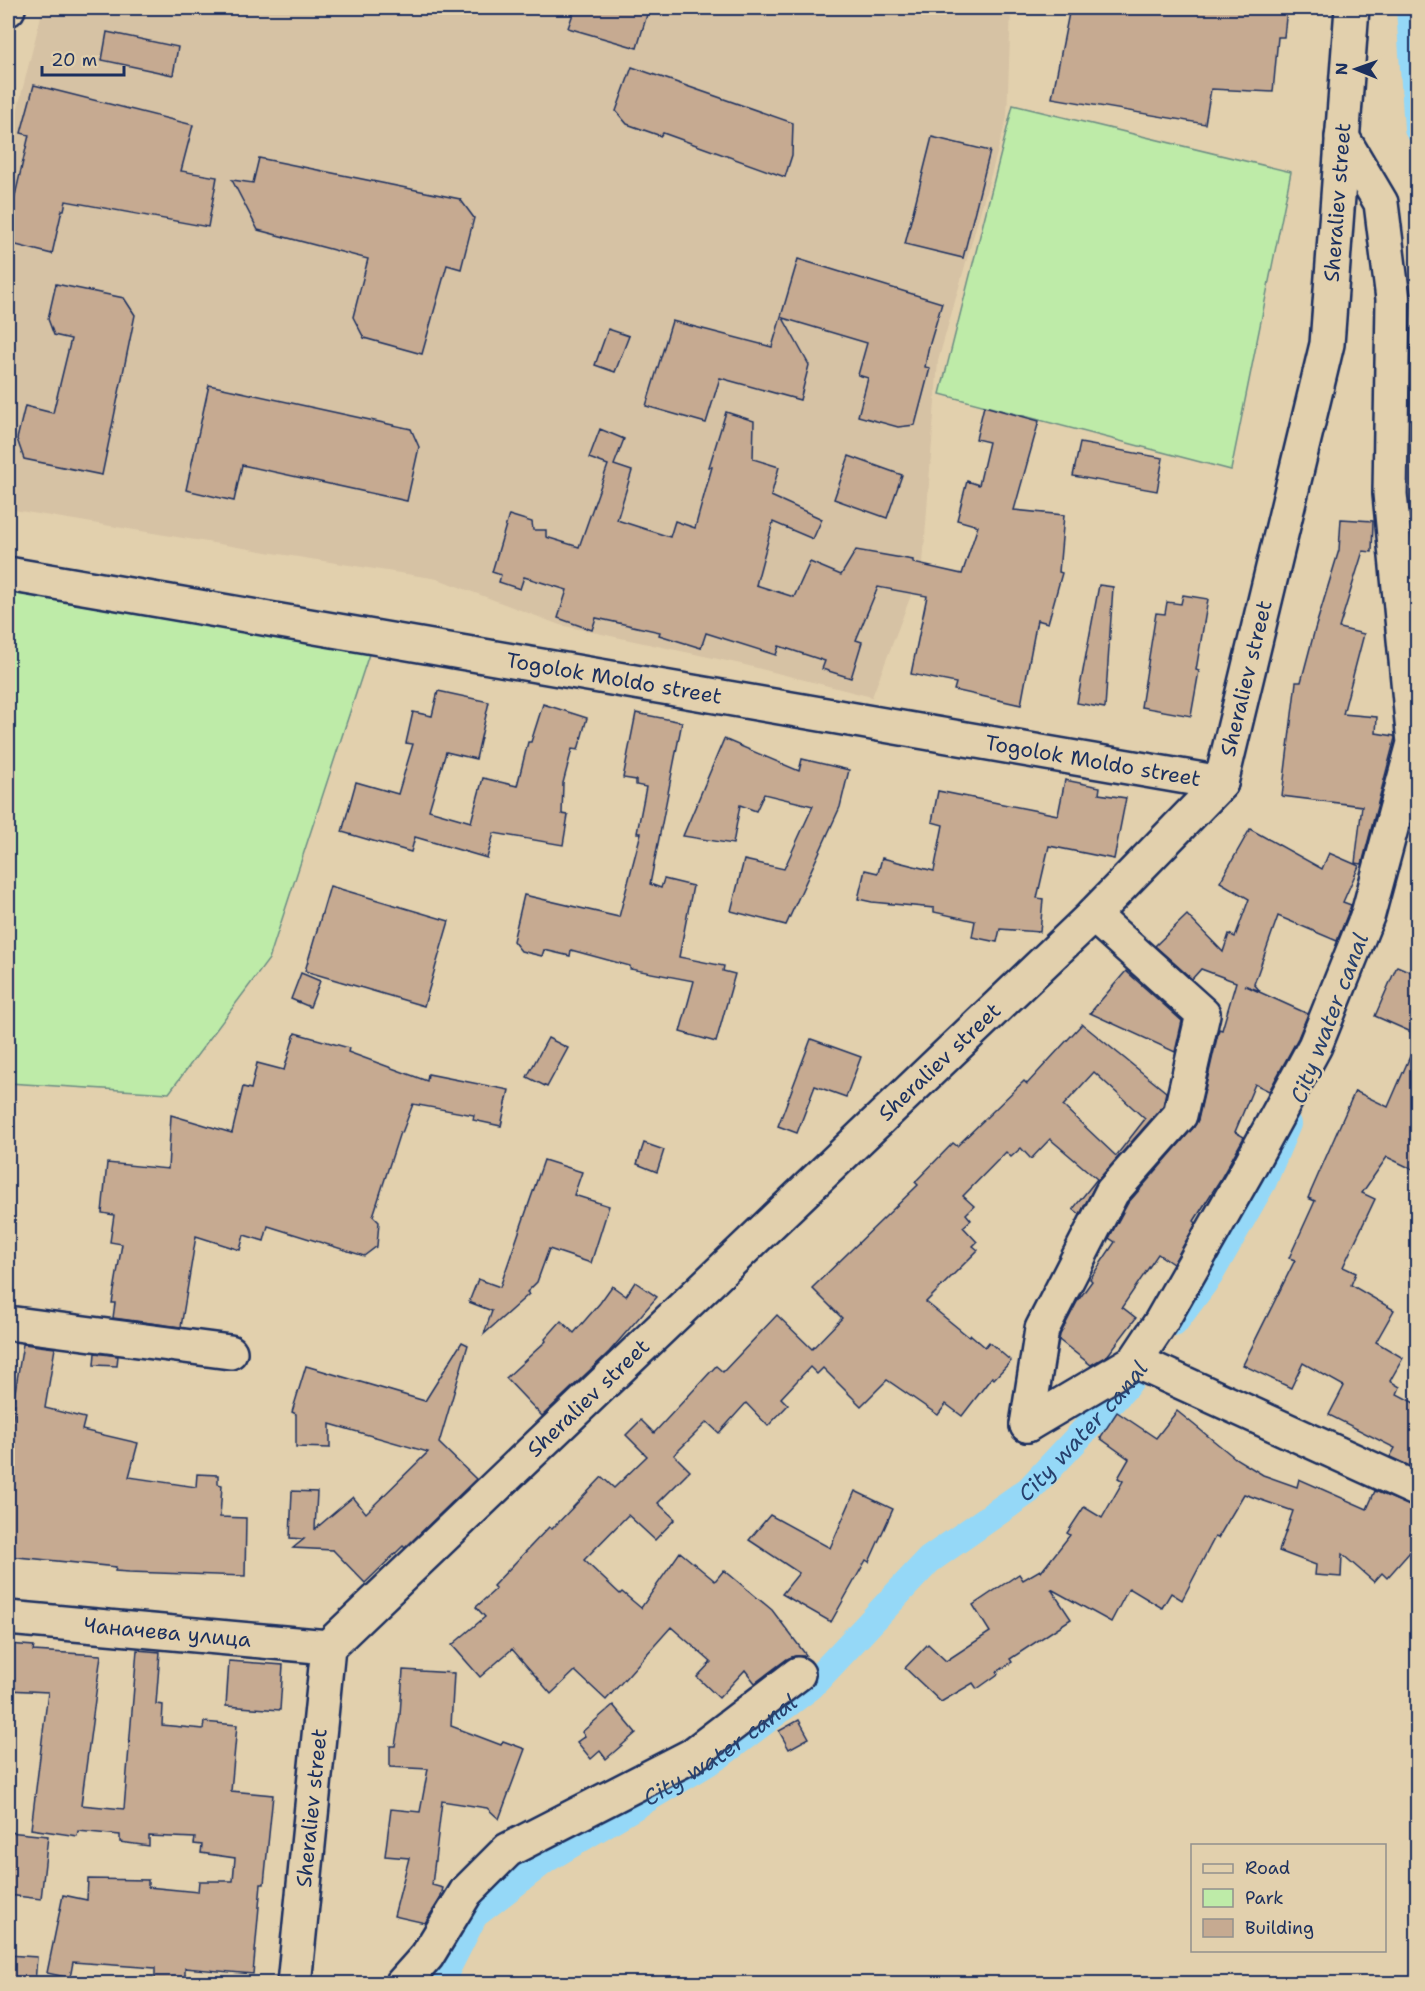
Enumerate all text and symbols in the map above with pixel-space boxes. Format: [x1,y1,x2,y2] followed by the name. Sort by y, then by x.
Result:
[42,39,124,77] scale bar
[1326,39,1386,99] north arrow
[51,48,97,72] text: 20 m
[1331,62,1352,75] text: N
[1318,122,1357,283] street label: Sheraliev street
[1214,597,1279,759] street label: Sheraliev street
[504,646,724,711] street label: Togolok Moldo street
[983,729,1203,793] street label: Togolok Moldo street
[1284,929,1375,1107] water label: City water canal
[872,997,1007,1127] street label: Sheraliev street
[521,1333,656,1463] street label: Sheraliev street
[1013,1355,1154,1508] water label: City water canal
[82,1611,252,1654] street label: Чаначева улица
[638,1688,803,1813] water label: City water canal
[290,1727,334,1889] street label: Sheraliev street
[1191,1844,1386,1952] legend
[1245,1856,1290,1880] text: Road
[1245,1886,1284,1910] text: Park
[1245,1916,1314,1940] text: Building

